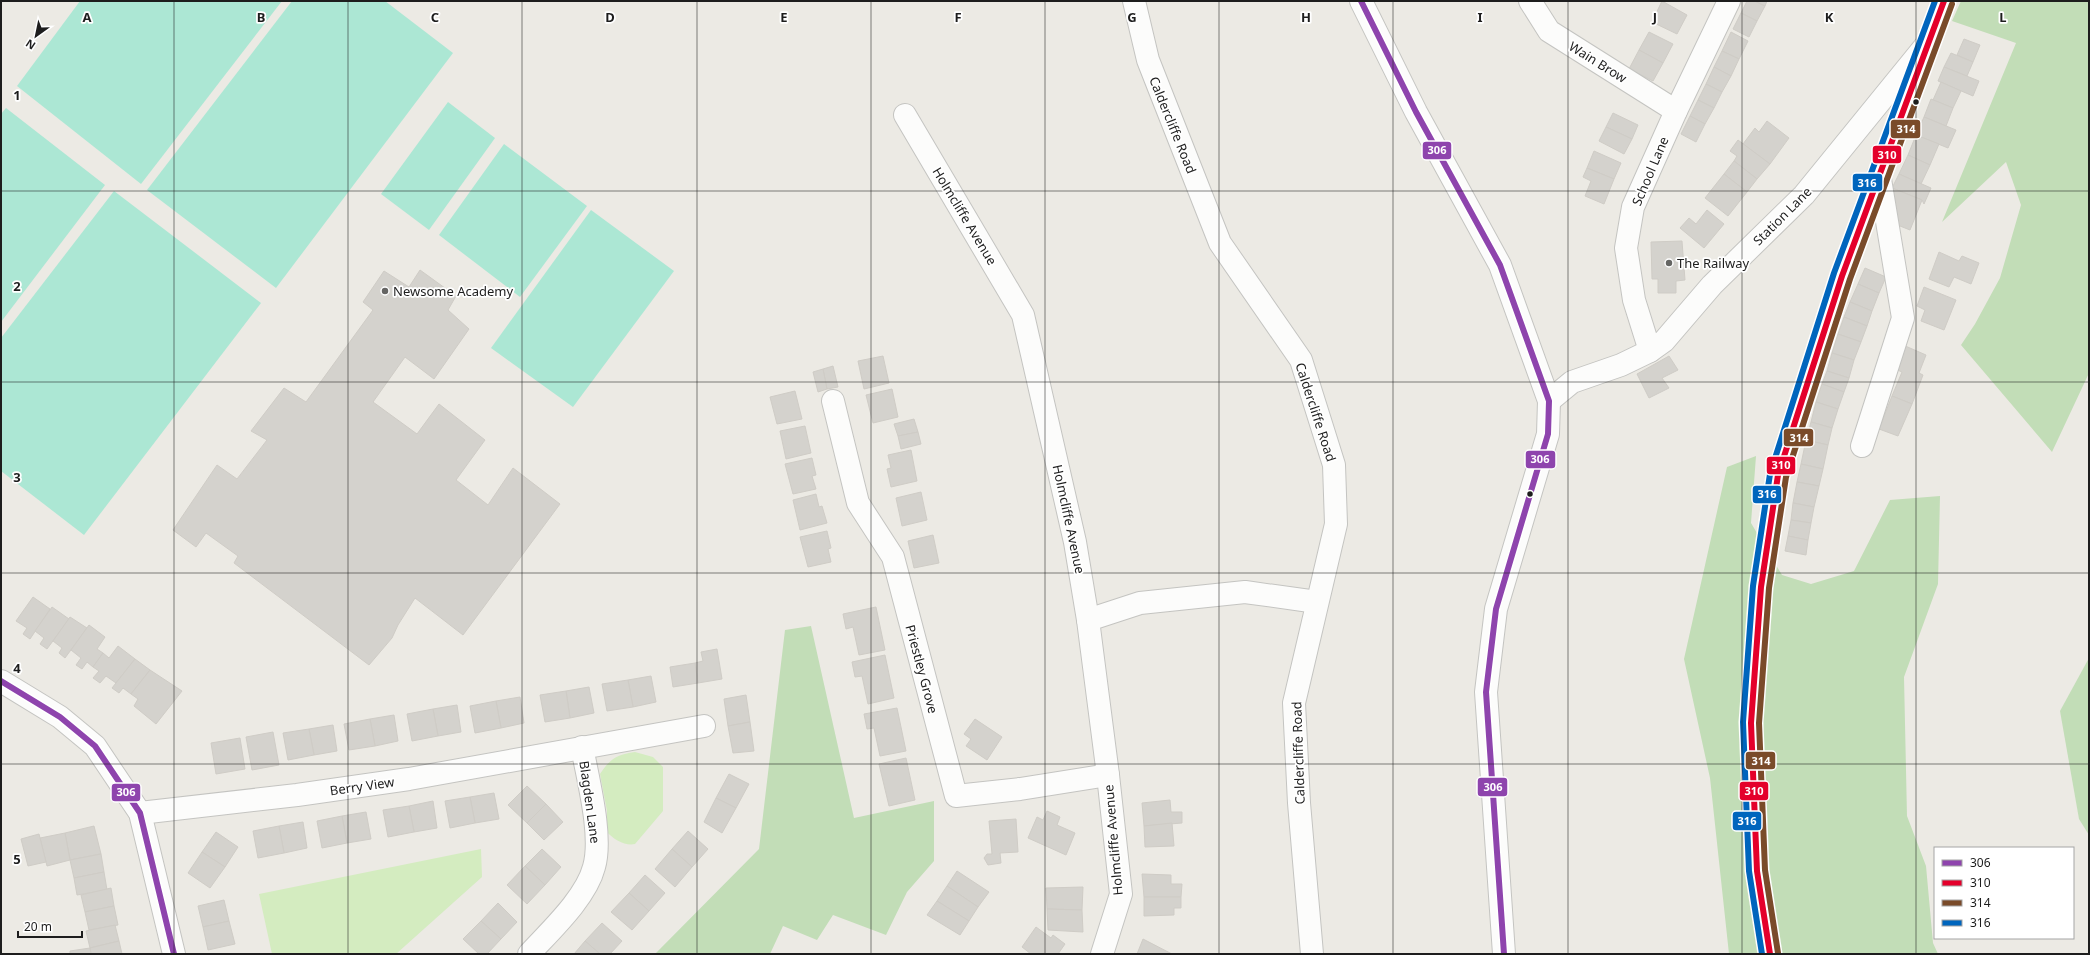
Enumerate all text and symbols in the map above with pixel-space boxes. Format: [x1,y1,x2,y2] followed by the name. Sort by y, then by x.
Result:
[83,8,92,26] text: A
[257,8,265,26] text: B
[431,8,439,26] text: C
[605,8,615,26] text: D
[780,8,788,26] text: E
[954,8,962,26] text: F
[1127,8,1137,26] text: G
[1301,8,1311,26] text: H
[1477,8,1483,26] text: I
[1652,8,1657,26] text: J
[1825,8,1834,26] text: K
[1999,8,2007,26] text: L
[16,16,56,56] north arrow
[22,36,38,54] text: N
[1566,37,1631,87] street label: Wain Brow
[1145,74,1201,176] street label: Caldercliffe Road
[13,86,21,104] text: 1
[1911,97,1921,107] unlabelled marker
[1890,119,1921,139] line badge: 314
[1897,121,1916,136] text: 314
[1627,134,1673,208] street label: School Lane
[1422,141,1452,160] line badge: 306
[1428,142,1446,157] text: 306
[1872,145,1902,164] line badge: 310
[1878,147,1896,162] text: 310
[929,164,1001,268] street label: Holmcliffe Avenue
[1852,173,1883,192] line badge: 316
[1858,175,1876,190] text: 316
[1749,183,1815,249] street label: Station Lane
[1677,254,1750,272] place label: The Railway
[1664,258,1674,268] marker: The Railway
[13,277,21,295] text: 2
[393,282,513,300] place label: Newsome Academy
[380,286,390,296] marker: Newsome Academy
[1292,360,1340,464] street label: Caldercliffe Road
[1783,428,1814,447] line badge: 314
[1790,430,1809,445] text: 314
[1525,450,1556,469] line badge: 306
[1531,451,1549,466] text: 306
[1766,456,1796,475] line badge: 310
[1772,457,1790,472] text: 310
[1049,463,1089,575] street label: Holmcliffe Avenue
[13,468,21,486] text: 3
[1752,485,1782,504] line badge: 316
[1758,486,1776,501] text: 316
[1525,489,1535,499] unlabelled marker
[901,623,943,715] street label: Priestley Grove
[13,659,21,677] text: 4
[1287,701,1309,805] street label: Caldercliffe Road
[1745,751,1776,770] line badge: 314
[1752,753,1771,768] text: 314
[575,759,605,845] street label: Blagden Lane
[329,772,396,799] street label: Berry View
[1477,777,1508,797] line badge: 306
[1484,779,1502,794] text: 306
[1739,781,1769,801] line badge: 310
[111,783,141,802] line badge: 306
[1745,783,1763,798] text: 310
[117,784,135,799] text: 306
[1099,784,1127,896] street label: Holmcliffe Avenue
[1732,811,1762,831] line badge: 316
[1738,813,1756,828] text: 316
[1934,847,2074,939] legend
[13,850,21,868] text: 5
[1970,854,1991,871] text: 306
[1970,874,1991,891] text: 310
[1970,894,1991,911] text: 314
[18,913,82,939] scale bar
[1970,914,1991,931] text: 316
[24,918,52,935] text: 20 m

